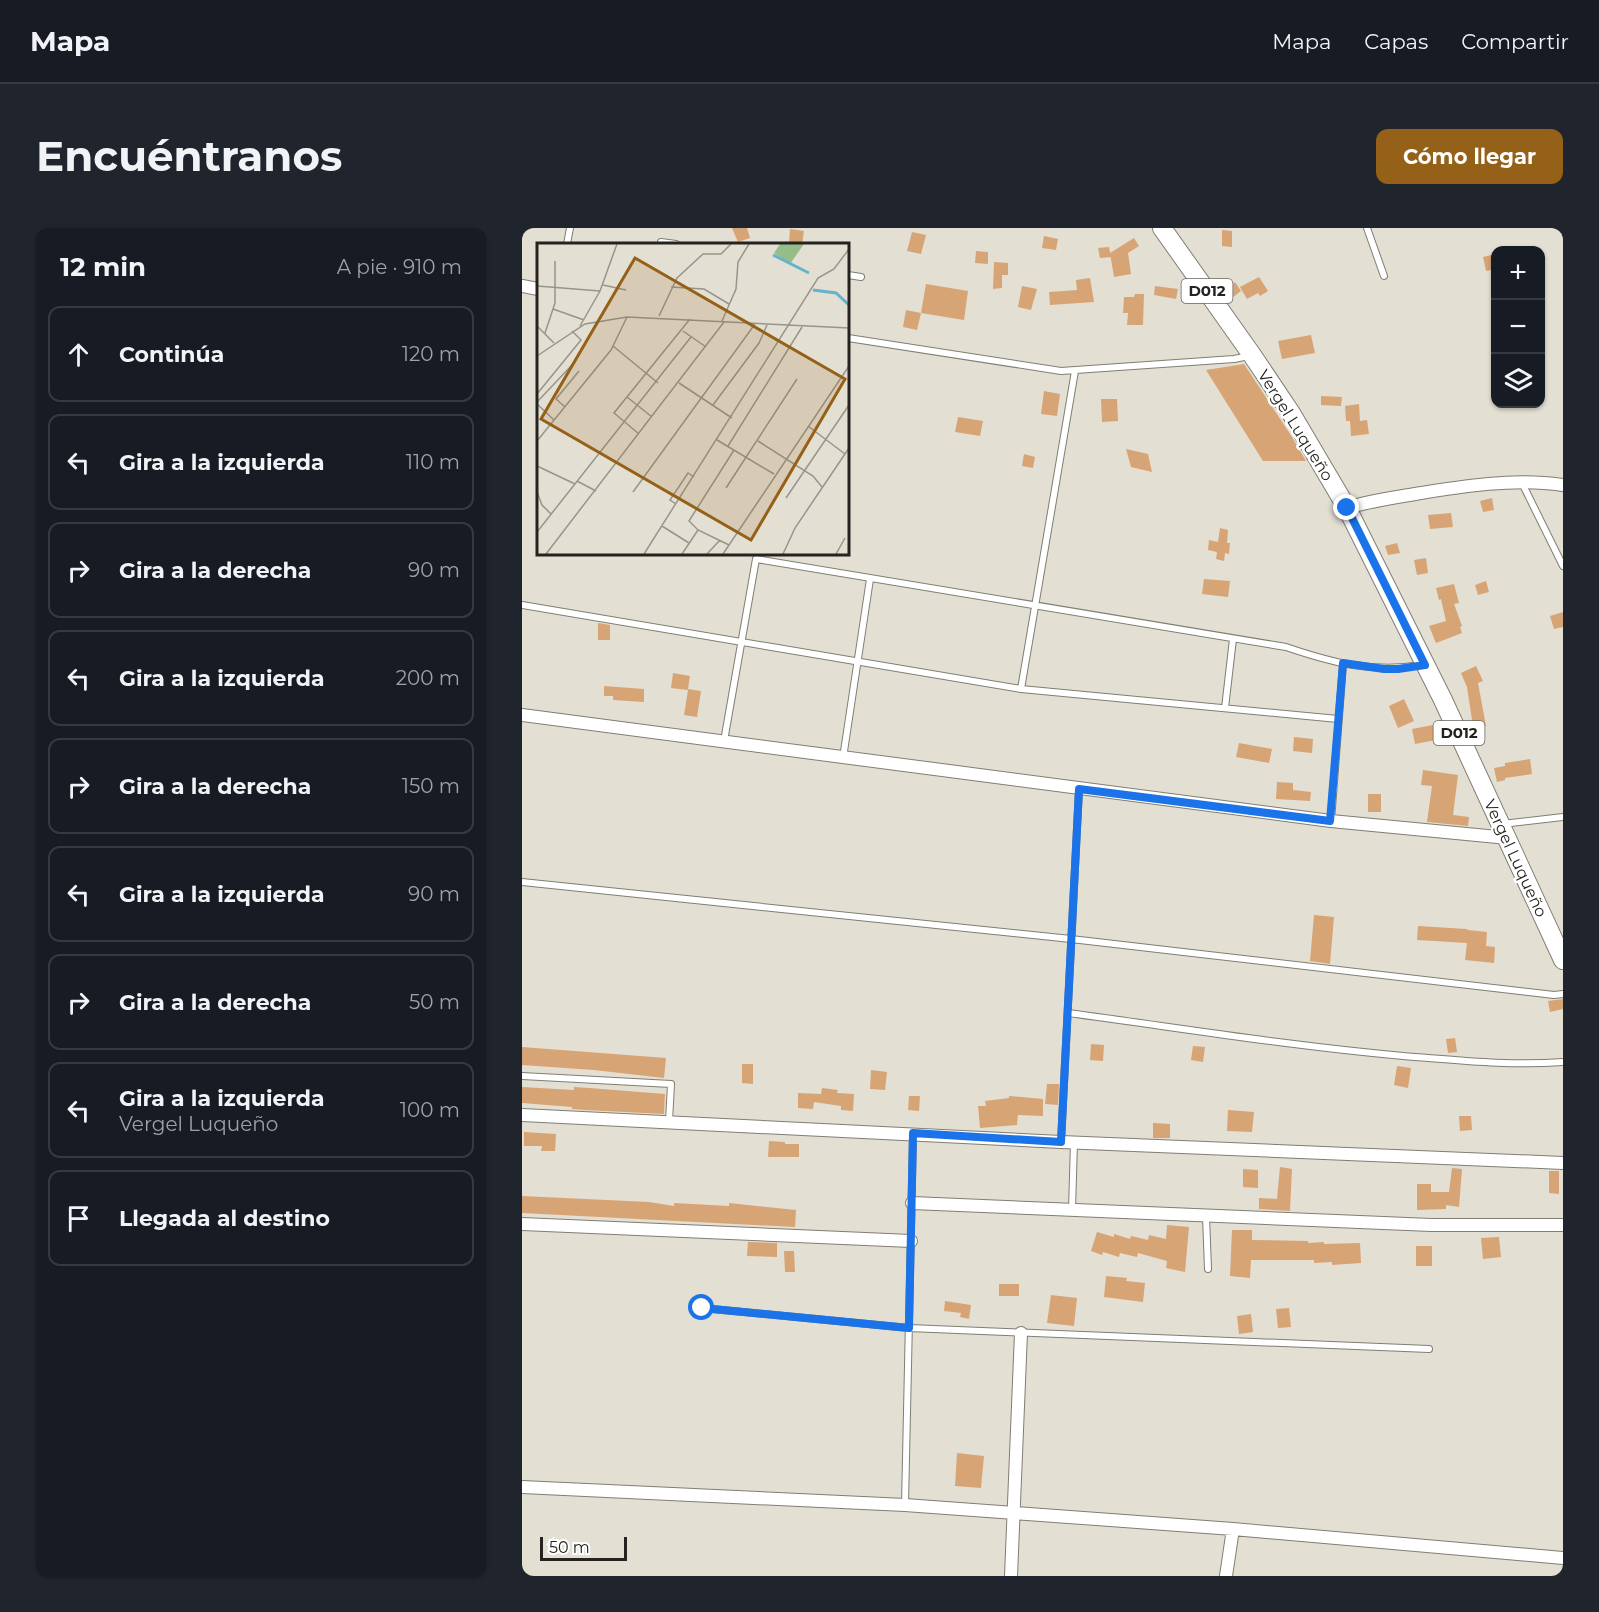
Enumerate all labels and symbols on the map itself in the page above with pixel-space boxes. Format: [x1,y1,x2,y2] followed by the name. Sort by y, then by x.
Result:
[537,243,849,555] inset map
[1182,279,1232,303] road number: D012
[1254,366,1337,484] street label: Vergel Luqueño
[1333,494,1359,520] route end
[1434,721,1484,745] road number: D012
[1480,796,1551,920] street label: Vergel Luqueño
[688,1294,714,1320] route start
[540,1534,627,1562] scale bar

